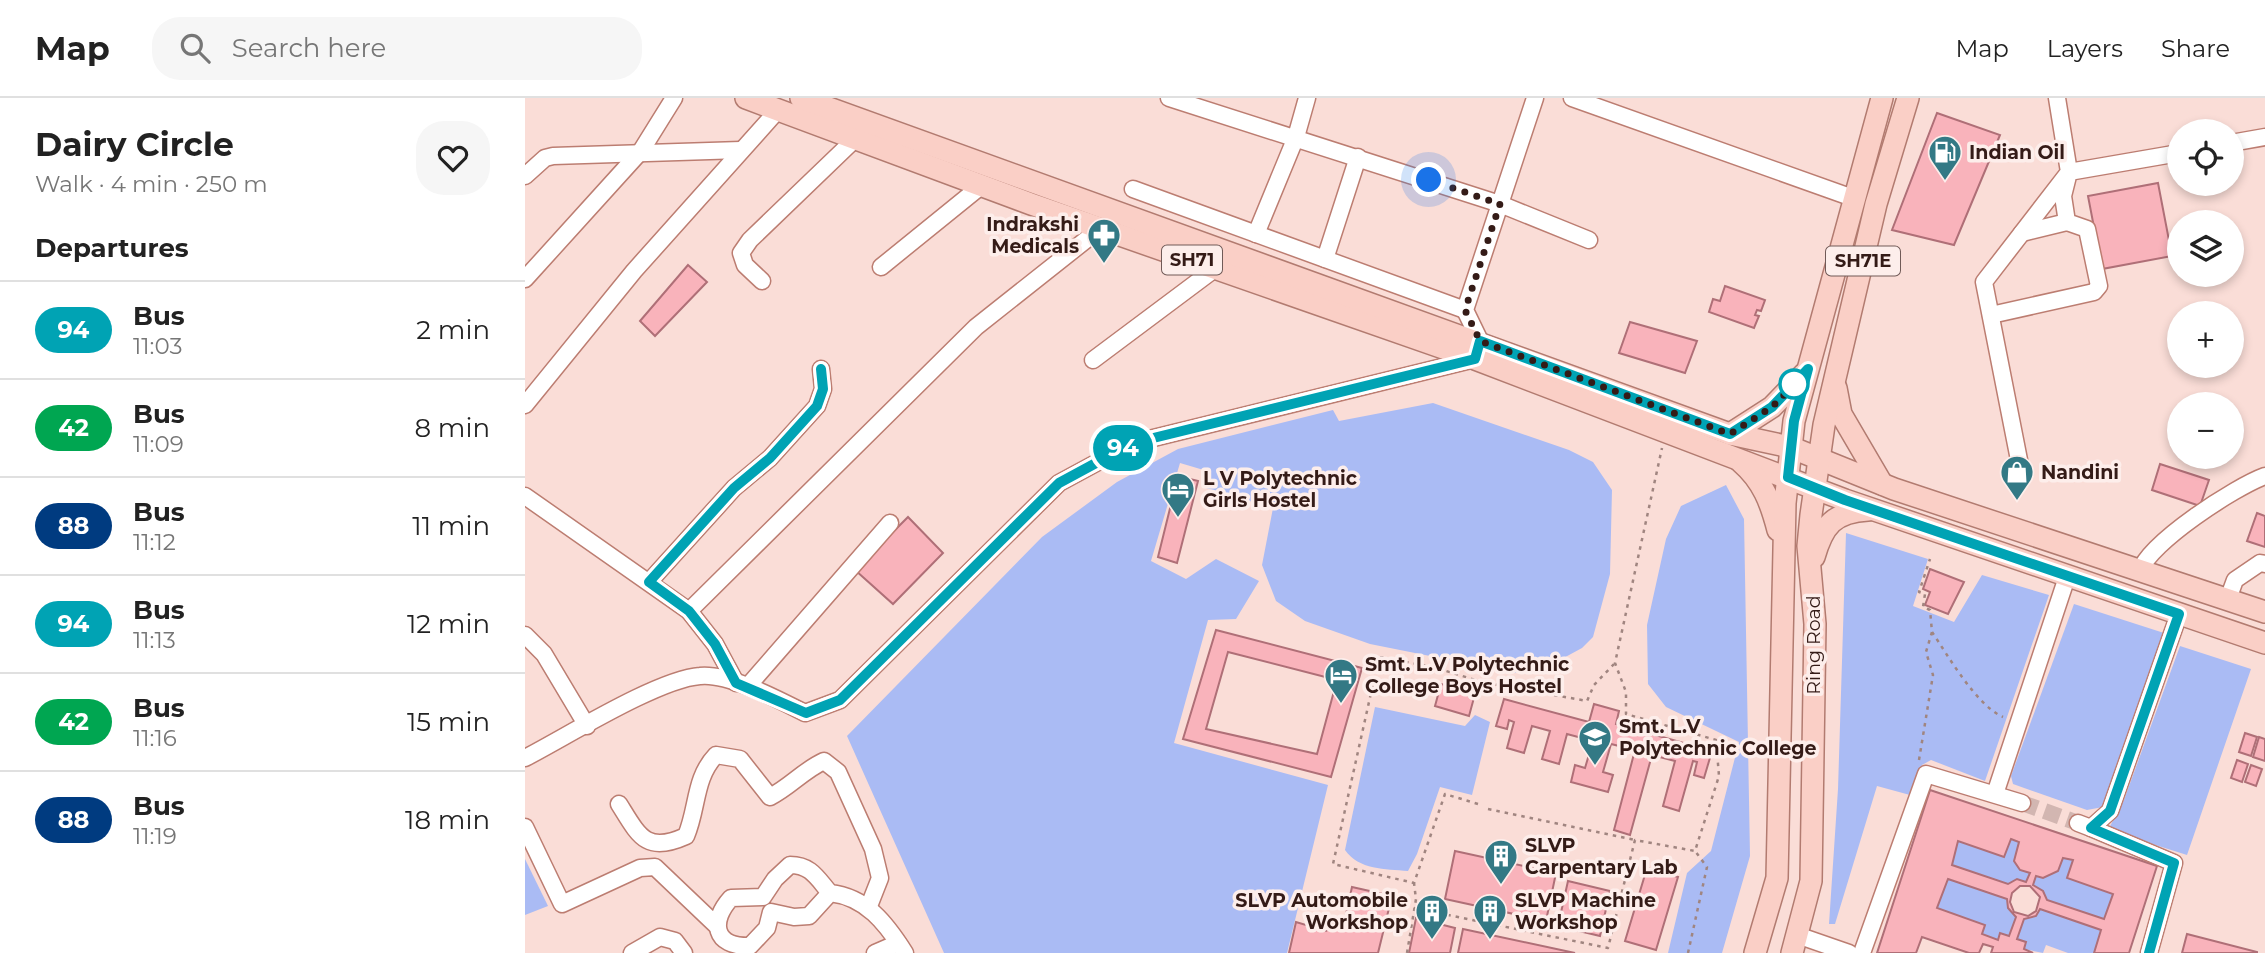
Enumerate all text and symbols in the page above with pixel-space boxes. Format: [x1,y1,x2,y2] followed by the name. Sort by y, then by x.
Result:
[152,17,642,80] search box
[35,28,110,68] text: Map
[176,29,214,67] icon: search
[232,32,386,64] text: Search here
[1955,34,2009,63] text: Map
[2047,34,2123,63] text: Layers
[2161,34,2230,63] text: Share
[2167,119,2244,469] map controls
[2167,119,2244,196] button: locate
[416,121,490,195] button: heart
[35,124,234,164] text: Dairy Circle
[1926,133,1964,182] fuel station icon: Indian Oil
[1969,141,2065,164] place label: Indian Oil
[1411,162,1446,197] your location
[35,170,268,198] text: Walk · 4 min · 250 m
[2167,210,2244,287] button: layers
[986,213,1079,258] place label: Indrakshi Medicals
[1085,216,1123,265] pharmacy icon: Indrakshi Medicals
[35,232,189,264] text: Departures
[1162,246,1222,274] road number: SH71
[1826,246,1900,276] road number: SH71E
[133,300,185,332] text: Bus
[2167,301,2244,378] button: +
[416,314,490,346] text: 2 min
[58,315,89,344] text: 94
[133,332,182,360] text: 11:03
[1779,369,1809,399] unlabelled marker
[2167,392,2244,469] button: −
[133,398,185,430] text: Bus
[414,412,490,444] text: 8 min
[58,413,89,442] text: 42
[1091,425,1155,471] line badge: 94
[133,430,184,458] text: 11:09
[1107,433,1139,462] text: 94
[1998,453,2036,502] shop icon: Nandini
[2041,461,2119,484] place label: Nandini
[1203,467,1357,512] place label: L V Polytechnic Girls Hostel
[1159,470,1197,519] hotel icon: L V Polytechnic Girls Hostel
[133,496,185,528] text: Bus
[412,510,490,542] text: 11 min
[58,511,89,540] text: 88
[133,528,176,556] text: 11:12
[133,594,185,626] text: Bus
[1802,595,1825,695] street label: Ring Road
[407,608,490,640] text: 12 min
[58,609,89,638] text: 94
[133,626,176,654] text: 11:13
[1365,653,1569,698] place label: Smt. L.V Polytechnic College Boys Hostel
[1322,656,1360,705] hotel icon: Smt. L.V Polytechnic College Boys Hostel
[133,692,185,724] text: Bus
[407,706,490,738] text: 15 min
[58,707,89,736] text: 42
[1619,715,1817,760] place label: Smt. L.V Polytechnic College
[1576,718,1614,767] school or university icon: Smt. L.V Polytechnic College
[133,724,177,752] text: 11:16
[133,790,185,822] text: Bus
[405,804,490,836] text: 18 min
[58,805,89,834] text: 88
[133,822,177,850] text: 11:19
[1525,834,1678,879] place label: SLVP Carpentary Lab
[1482,837,1520,886] building icon: SLVP Carpentary Lab
[1235,889,1408,934] place label: SLVP Automobile Workshop
[1515,889,1656,934] place label: SLVP Machine Workshop
[1413,892,1451,941] building icon: SLVP Automobile Workshop
[1471,892,1509,941] building icon: SLVP Machine Workshop

